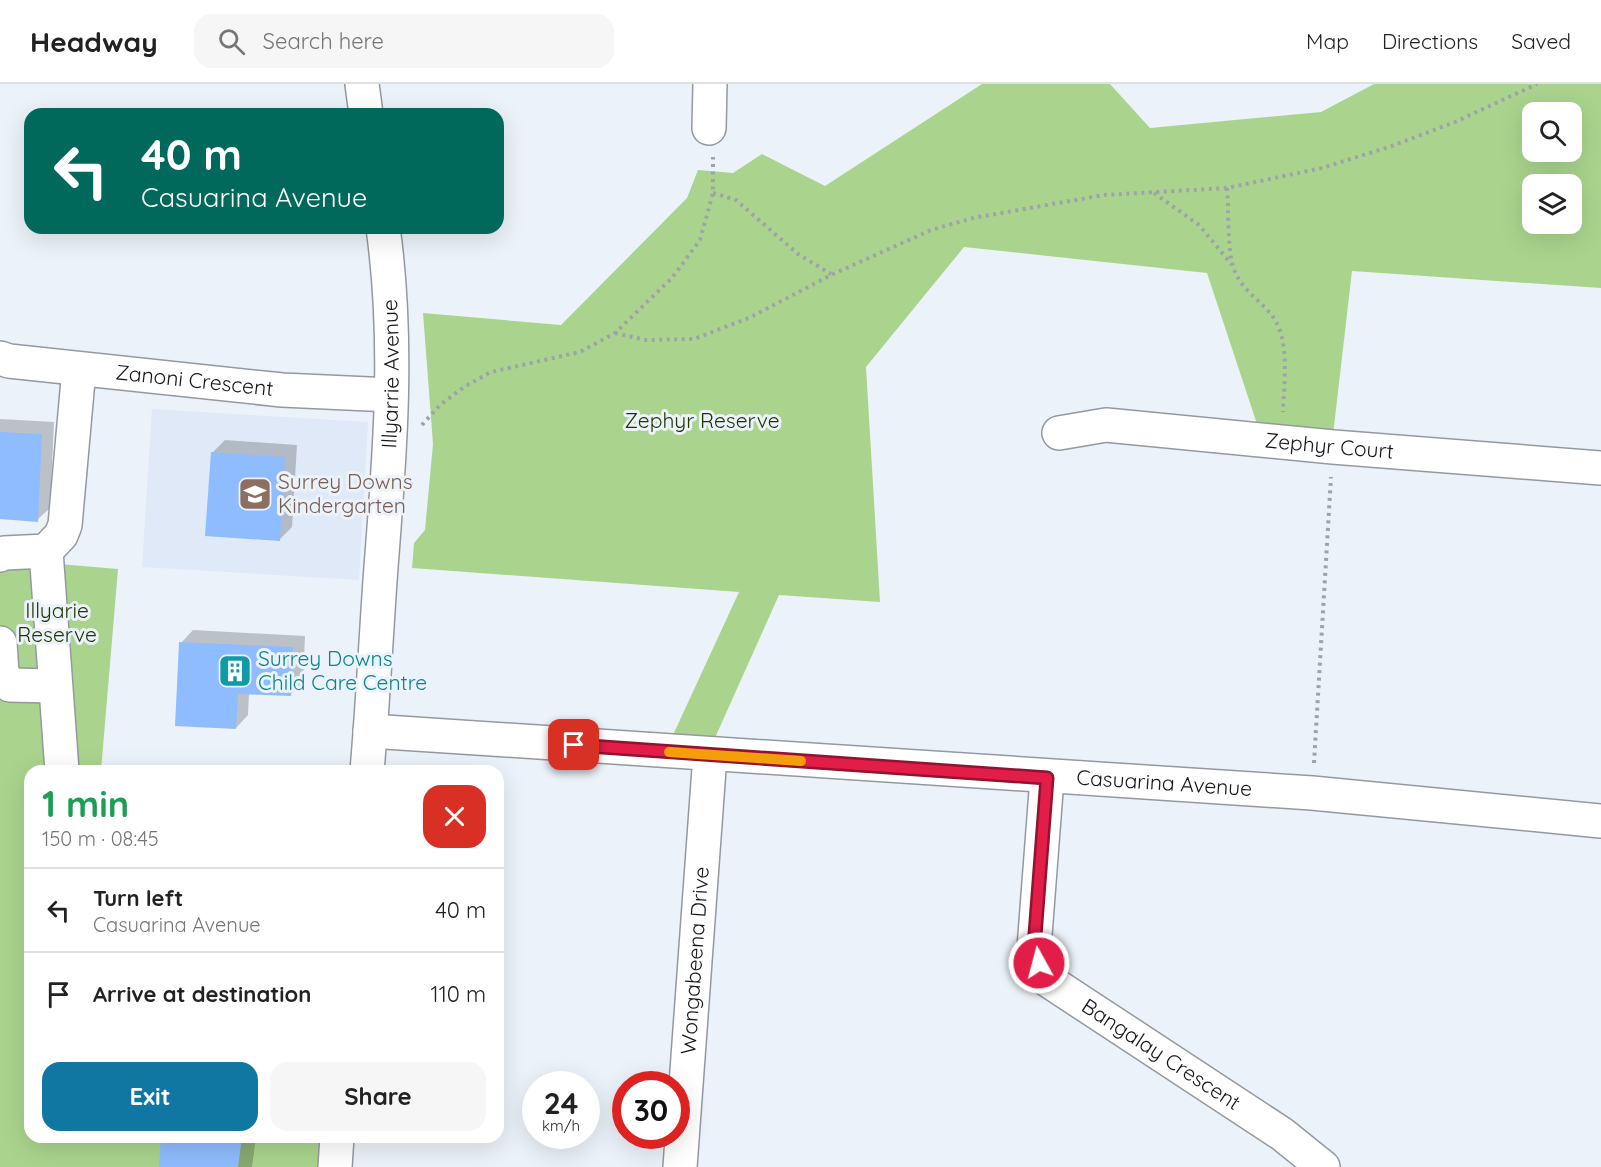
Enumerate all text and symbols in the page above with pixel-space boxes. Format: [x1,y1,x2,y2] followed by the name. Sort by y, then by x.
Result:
[194,14,614,68] search box
[30,24,158,59] text: Headway
[215,25,248,58] icon: search
[263,27,384,55] text: Search here
[1306,28,1349,54] text: Map
[1382,28,1478,54] text: Directions
[1511,28,1571,54] text: Saved
[1522,102,1582,234] map controls
[1522,102,1582,162] button: search
[141,128,242,181] text: 40 m
[42,132,120,210] icon: left
[1522,174,1582,234] button: layers
[141,180,367,214] text: Casuarina Avenue
[375,299,404,449] street label: Illyarrie Avenue
[114,358,275,401] street label: Zanoni Crescent
[624,407,780,433] park label: Zephyr Reserve
[1264,426,1395,464] street label: Zephyr Court
[278,468,413,518] place label: Surrey Downs Kindergarten
[237,476,273,512] school or university icon: Surrey Downs Kindergarten
[17,597,97,647] park label: Illyarie Reserve
[258,645,427,695] place label: Surrey Downs Child Care Centre
[217,653,253,689] building icon: Surrey Downs Child Care Centre
[548,719,599,770] pin
[557,728,590,761] icon: arrive
[1076,764,1253,801] street label: Casuarina Avenue
[42,781,129,826] text: 1 min
[423,785,486,848] button: close
[42,826,159,851] text: 150 m · 08:45
[674,866,714,1055] street label: Wongabeena Drive
[93,884,183,912] text: Turn left
[42,894,75,927] icon: left
[435,896,486,924] text: 40 m
[93,912,261,937] text: Casuarina Avenue
[1007,931,1071,995] position arrow
[42,978,75,1011] icon: arrive
[93,980,311,1008] text: Arrive at destination
[431,980,486,1008] text: 110 m
[1077,992,1246,1115] street label: Bangalay Crescent
[42,1062,258,1131] button: Exit
[270,1062,486,1131] button: Share
[612,1071,690,1149] speed limit sign: 30
[544,1084,578,1122] text: 24
[542,1116,580,1135] text: km/h

